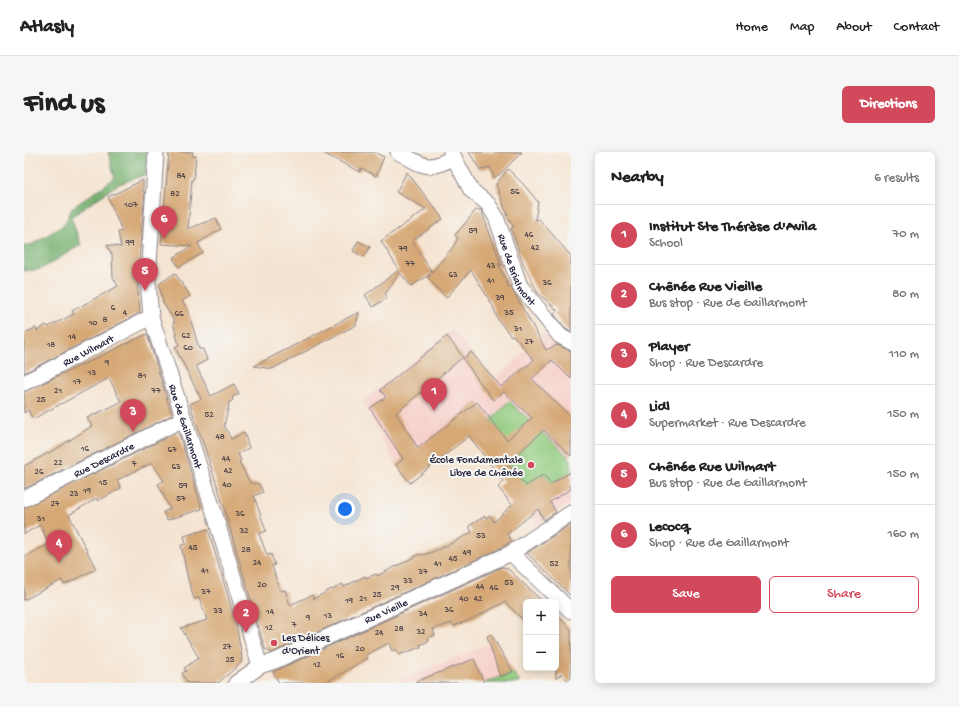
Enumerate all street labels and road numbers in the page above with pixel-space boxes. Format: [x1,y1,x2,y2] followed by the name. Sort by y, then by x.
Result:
[494,233,538,310] street label: Rue de Brialmont
[61,333,118,370] street label: Rue Wilmart
[165,383,204,472] street label: Rue de Gaillarmont
[72,440,137,481] street label: Rue Descardre
[363,597,410,627] street label: Rue Vieille

